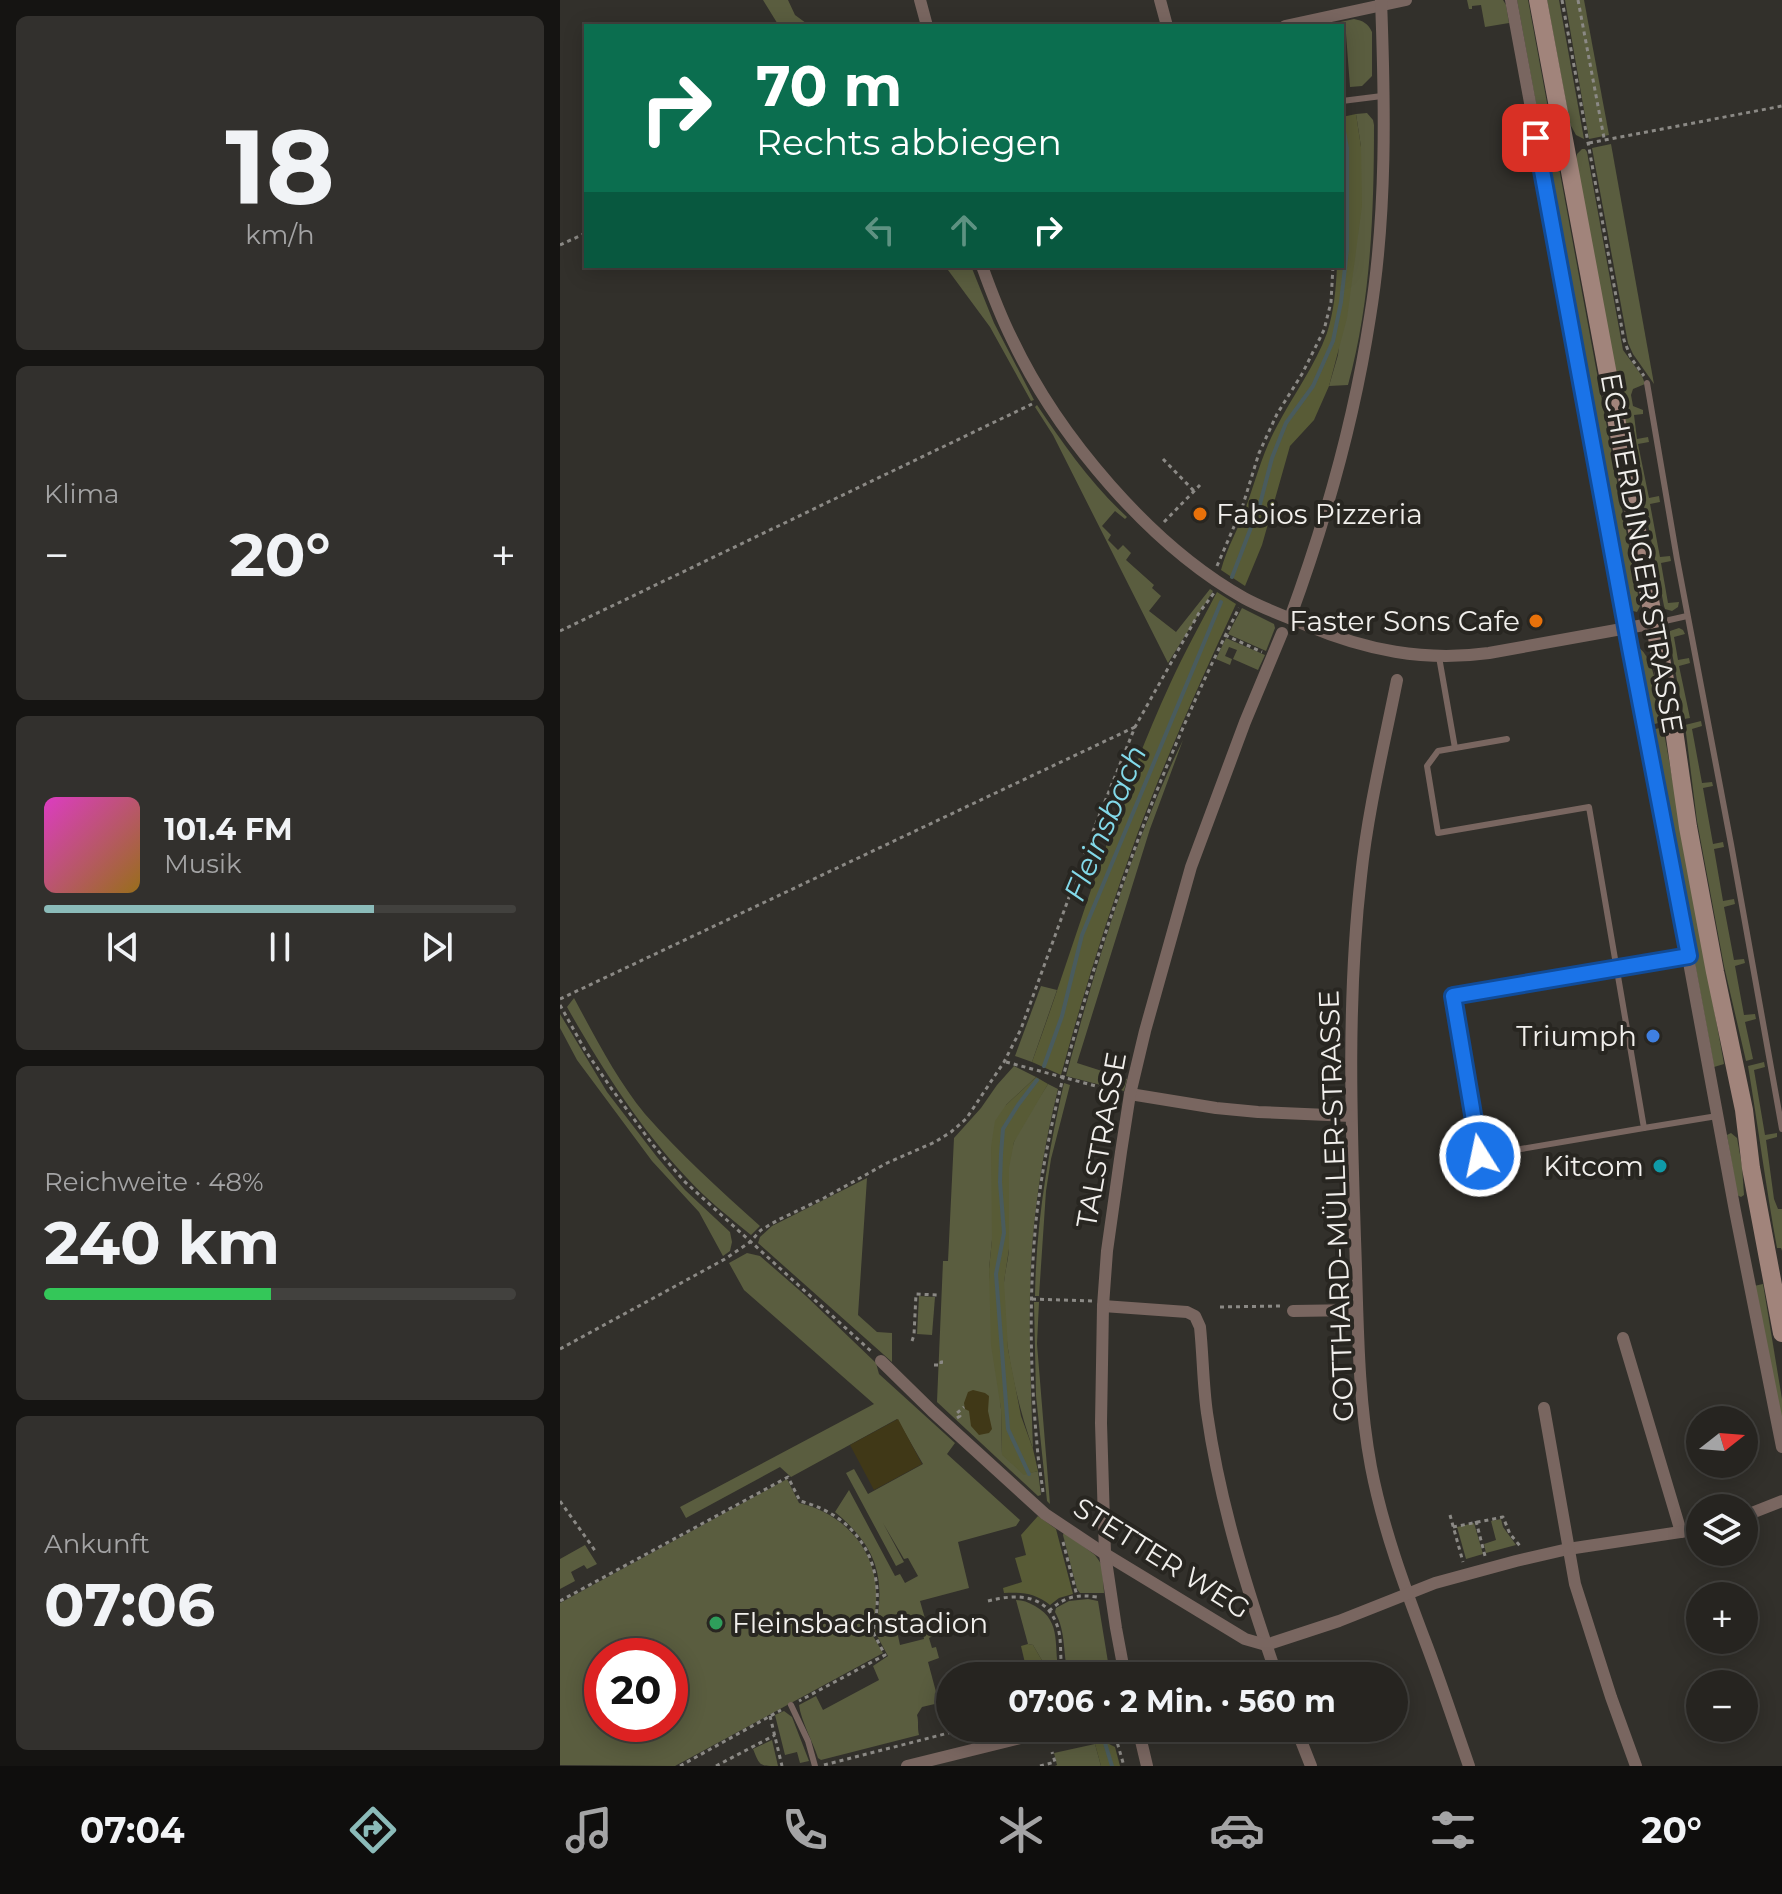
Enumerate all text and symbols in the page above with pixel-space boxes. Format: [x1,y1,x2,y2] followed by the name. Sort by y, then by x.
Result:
[756,52,902,120] text: 70 m
[624,56,728,160] icon: right
[225,103,335,230] text: 18
[1502,104,1570,172] pin
[1514,116,1558,160] icon: arrive
[756,120,1062,164] text: Rechts abbiegen
[858,208,902,252] icon: left
[942,208,986,252] icon: ahead
[1026,208,1070,252] icon: right
[245,219,315,251] text: km/h
[1594,370,1690,736] street label: ECHTERDINGER STRASSE
[44,478,119,510] text: Klima
[1216,497,1423,531] place label: Fabios Pizzeria
[1191,505,1209,523] marker: Fabios Pizzeria
[229,518,331,591] text: 20°
[44,528,69,582] text: −
[491,528,516,582] text: +
[1289,604,1520,638] place label: Faster Sons Cafe
[1527,612,1545,630] marker: Faster Sons Cafe
[1056,739,1154,907] water label: Fleinsbach
[164,811,293,848] text: 101.4 FM
[164,848,242,880] text: Musik
[101,925,145,969] icon: previous
[258,925,302,969] icon: pause
[415,925,459,969] icon: next
[1311,990,1361,1422] street label: GOTTHARD-MÜLLER-STRASSE
[1516,1019,1637,1053] place label: Triumph
[1644,1027,1662,1045] marker: Triumph
[1069,1049,1133,1231] street label: TALSTRASSE
[1438,1114,1522,1198] position arrow
[1543,1149,1644,1183] place label: Kitcom
[1651,1157,1669,1175] marker: Kitcom
[44,1166,263,1198] text: Reichweite · 48%
[44,1206,280,1279] text: 240 km
[1686,1406,1758,1478] north arrow
[1686,1406,1758,1742] map controls
[1068,1490,1256,1626] street label: STETTER WEG
[1686,1494,1758,1566] button: layers
[44,1528,150,1560] text: Ankunft
[44,1568,215,1641] text: 07:06
[1686,1582,1758,1654] button: +
[732,1606,988,1640] place label: Fleinsbachstadion
[707,1614,725,1632] marker: Fleinsbachstadion
[584,1638,688,1742] speed limit sign: 20
[1686,1670,1758,1742] button: −
[1008,1683,1336,1720] text: 07:06 · 2 Min. · 560 m
[345,1802,401,1858] icon: directions
[561,1802,617,1858] icon: music
[777,1802,833,1858] icon: phone
[993,1802,1049,1858] icon: climate
[1209,1802,1265,1858] icon: car
[1425,1802,1481,1858] icon: filters
[80,1808,185,1852] text: 07:04
[1641,1808,1702,1852] text: 20°

